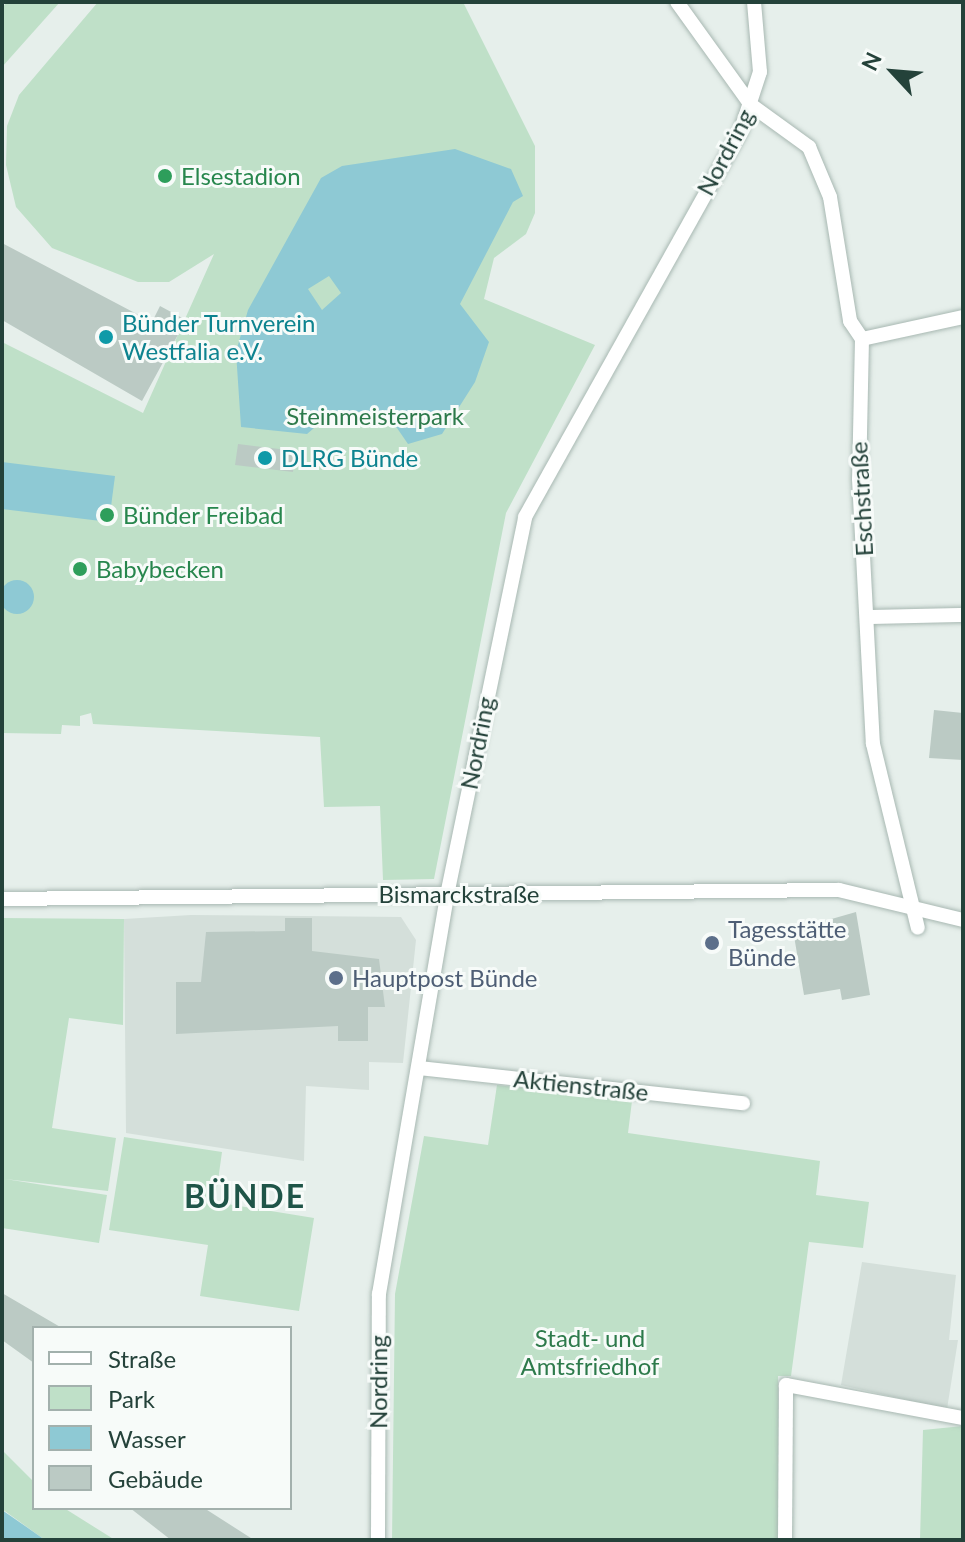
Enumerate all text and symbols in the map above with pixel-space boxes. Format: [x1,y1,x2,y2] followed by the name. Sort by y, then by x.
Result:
[853,32,933,112] north arrow
[855,48,887,75] text: N
[690,104,760,200] street label: Nordring
[181,162,301,190] place label: Elsestadion
[156,167,174,185] marker: Elsestadion
[122,309,317,365] place label: Bünder Turnverein Westfalia e.V.
[97,328,115,346] marker: Bünder Turnverein Westfalia e.V.
[286,402,464,430] park label: Steinmeisterpark
[844,441,878,557] street label: Eschstraße
[281,444,418,472] place label: DLRG Bünde
[256,449,274,467] marker: DLRG Bünde
[123,501,284,529] place label: Bünder Freibad
[98,506,116,524] marker: Bünder Freibad
[96,555,224,583] place label: Babybecken
[71,560,89,578] marker: Babybecken
[454,694,500,792] street label: Nordring
[378,880,540,908] street label: Bismarckstraße
[728,915,846,971] place label: Tagesstätte Bünde
[703,934,721,952] marker: Tagesstätte Bünde
[352,964,538,992] place label: Hauptpost Bünde
[327,969,345,987] marker: Hauptpost Bünde
[512,1064,650,1106] street label: Aktienstraße
[184,1177,306,1215] district label: BÜNDE
[521,1324,659,1380] park label: Stadt- und Amtsfriedhof
[32,1326,292,1510] legend
[364,1335,392,1429] street label: Nordring
[108,1344,176,1373] text: Straße
[108,1384,155,1413] text: Park
[108,1424,186,1453] text: Wasser
[108,1464,203,1493] text: Gebäude

